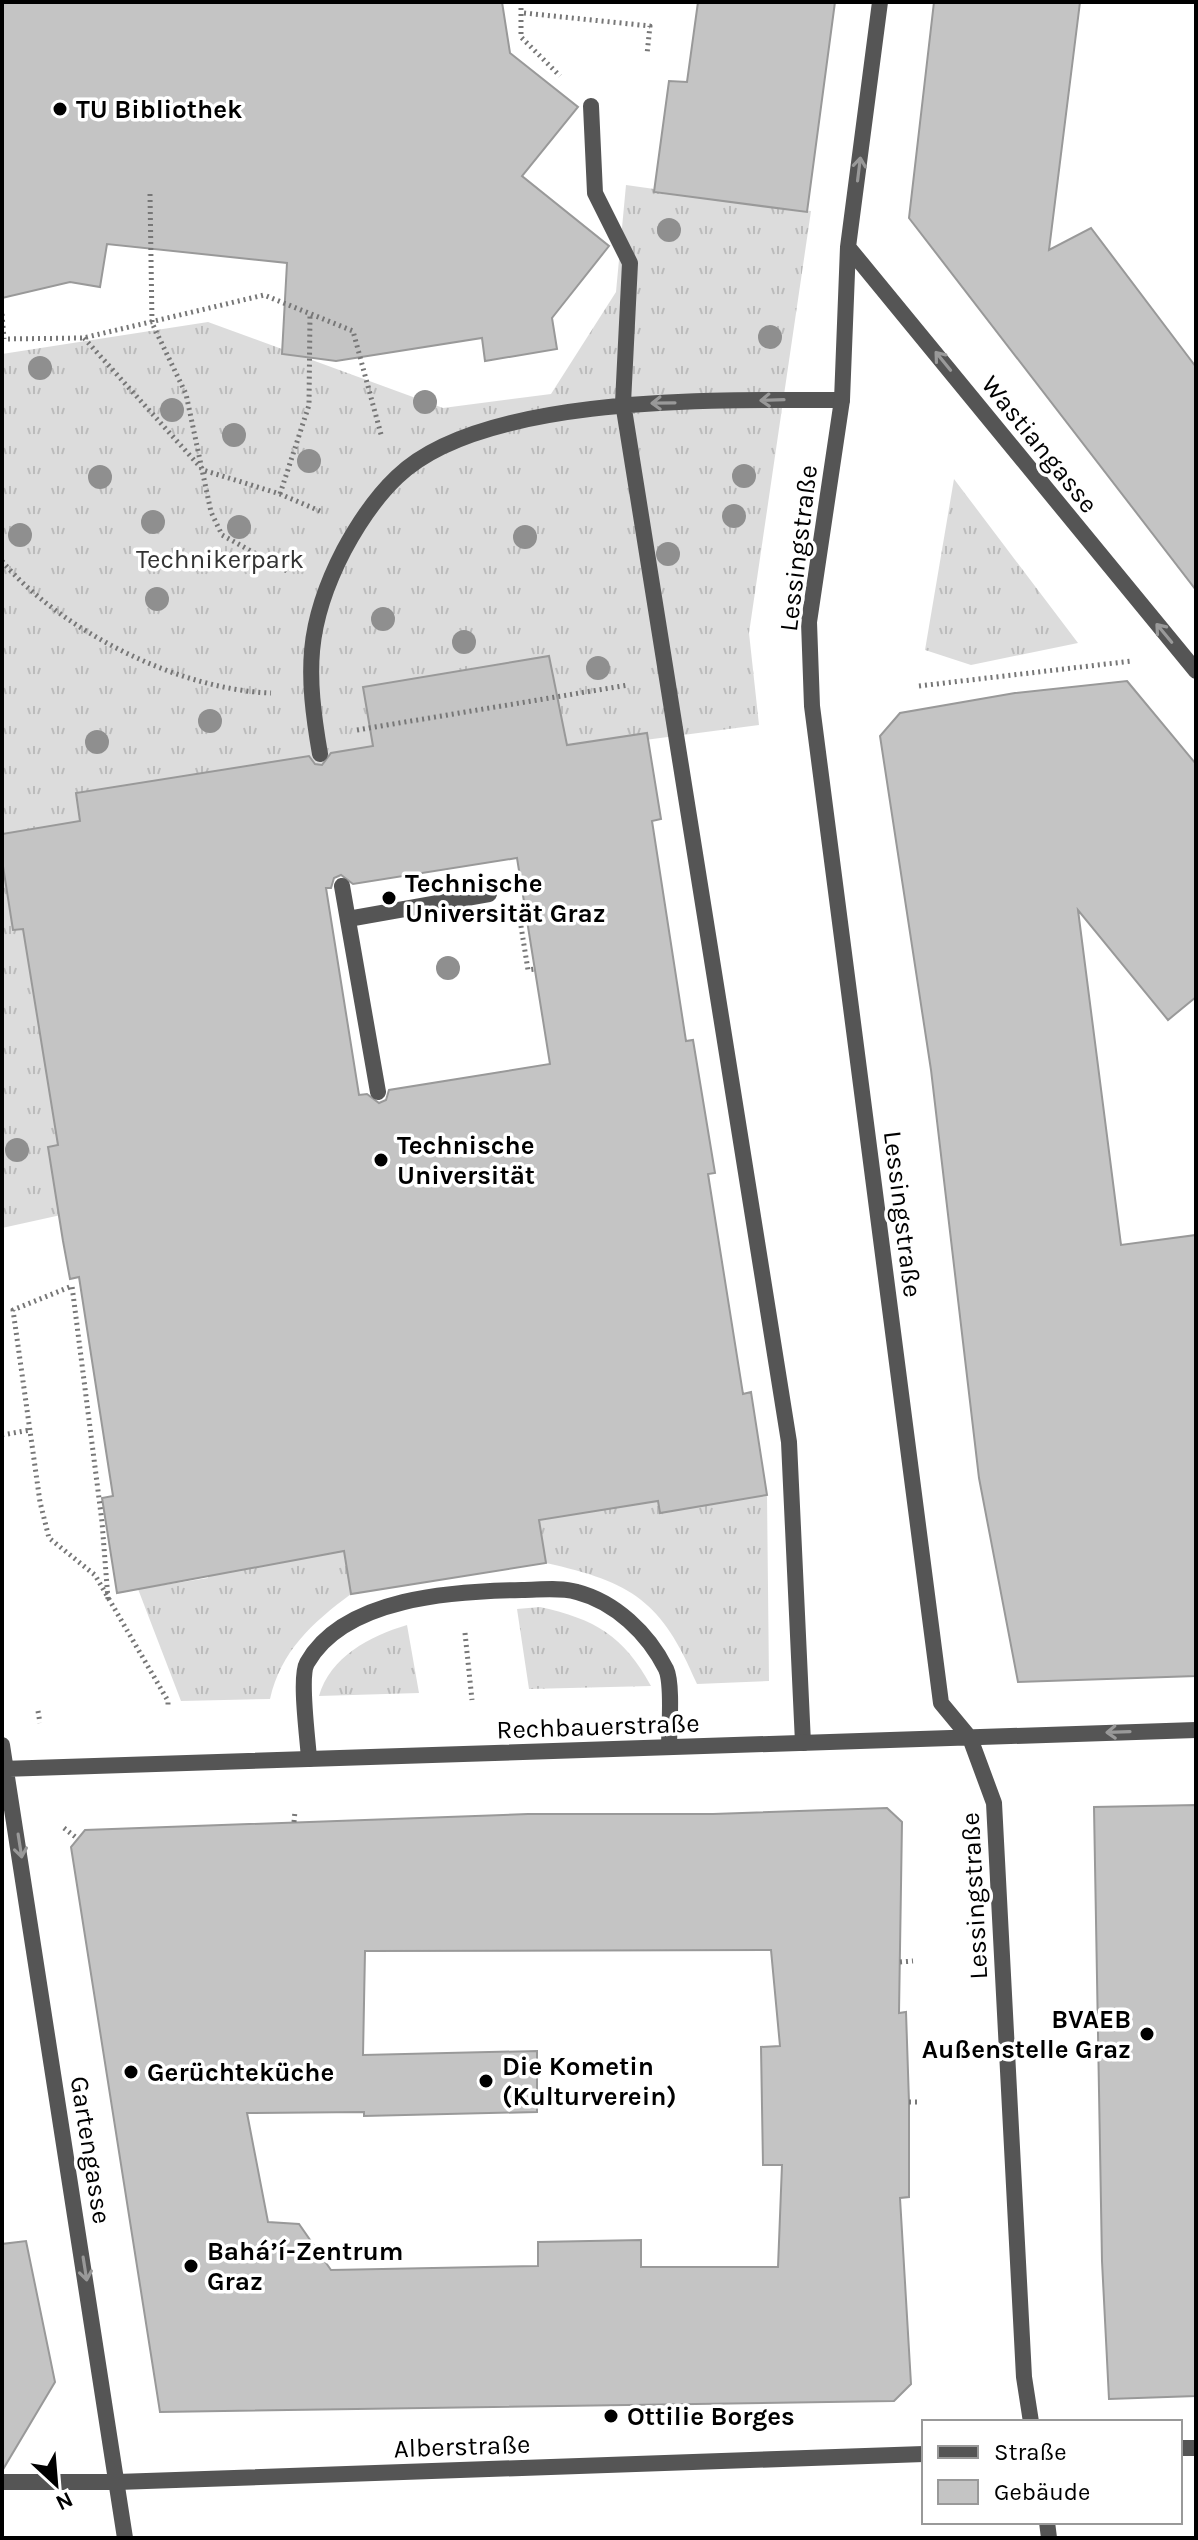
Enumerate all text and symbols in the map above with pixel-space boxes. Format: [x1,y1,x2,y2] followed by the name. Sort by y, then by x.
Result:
[76,94,242,125] place label: TU Bibliothek
[51,100,69,118] marker: TU Bibliothek
[851,156,866,183] one-way arrow
[934,351,951,372] one-way arrow
[975,369,1104,519] street label: Wastiangasse
[759,393,786,408] one-way arrow
[650,395,676,410] one-way arrow
[773,463,824,633] street label: Lessingstraße
[136,544,304,575] park label: Technikerpark
[1155,624,1173,644] one-way arrow
[405,868,606,929] place label: Technische Universität Graz
[380,889,398,907] marker: Technische Universität Graz
[877,1129,928,1299] street label: Lessingstraße
[397,1130,535,1191] place label: Technische Universität
[372,1151,390,1169] marker: Technische Universität
[496,1707,700,1746] street label: Rechbauerstraße
[1105,1724,1132,1740] one-way arrow
[955,1812,994,1980] street label: Lessingstraße
[13,1833,28,1858] one-way arrow
[922,2004,1131,2065] place label: BVAEB Außenstelle Graz
[1138,2025,1156,2043] marker: BVAEB Außenstelle Graz
[502,2051,677,2112] place label: Die Kometin (Kulturverein)
[147,2057,334,2088] place label: Gerüchteküche
[122,2063,140,2081] marker: Gerüchteküche
[477,2072,495,2090] marker: Die Kometin (Kulturverein)
[64,2074,117,2226] street label: Gartengasse
[207,2236,404,2297] place label: Bahá’í-Zentrum Graz
[79,2256,94,2281] one-way arrow
[182,2257,200,2275] marker: Bahá’í-Zentrum Graz
[627,2401,795,2432] place label: Ottilie Borges
[602,2407,620,2425] marker: Ottilie Borges
[922,2420,1182,2524] legend
[393,2429,531,2464] street label: Alberstraße
[994,2438,1066,2466] text: Straße
[16,2444,96,2524] north arrow
[994,2478,1090,2506] text: Gebäude
[52,2486,77,2516] text: N

